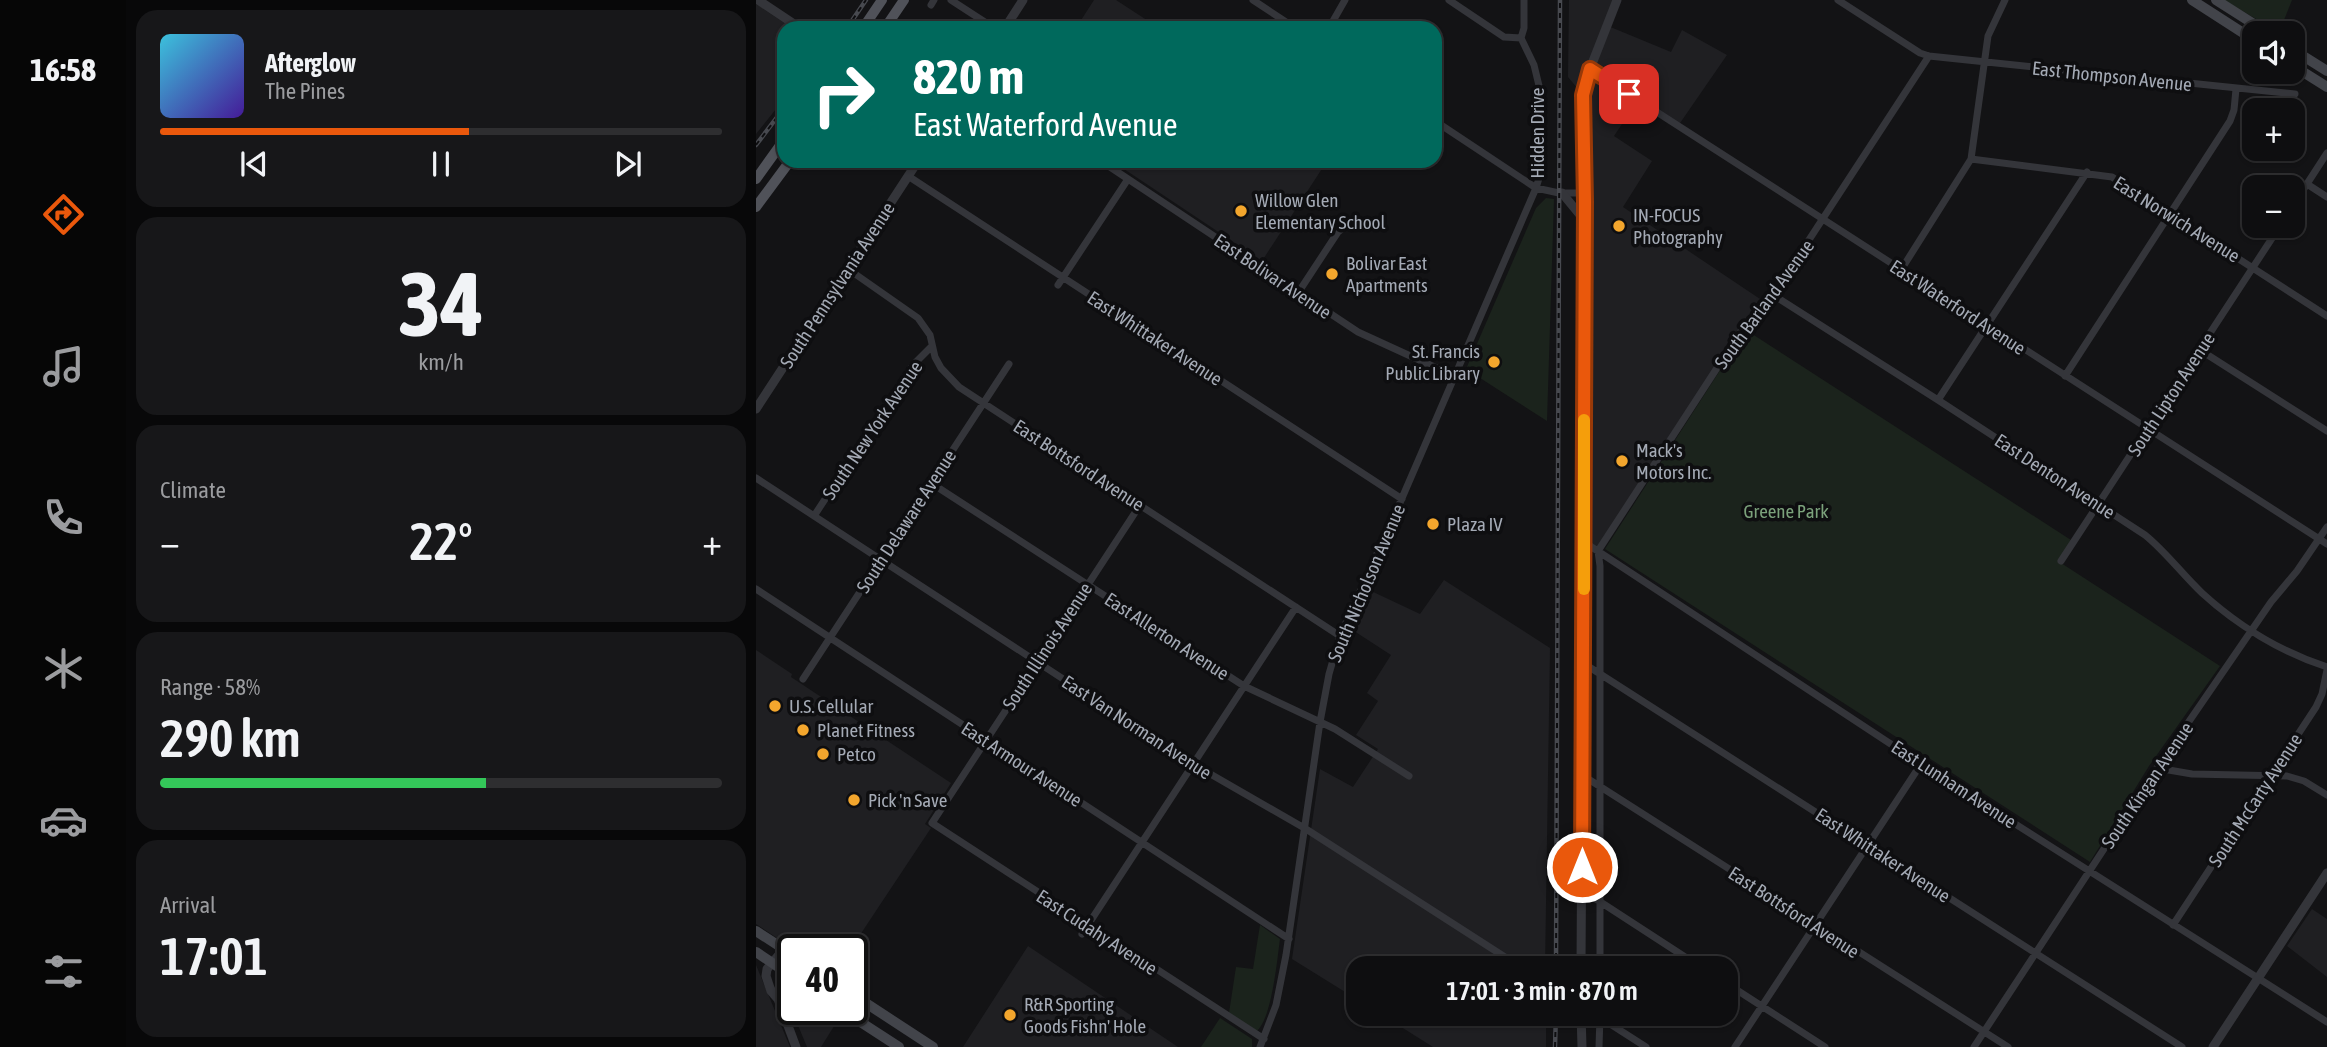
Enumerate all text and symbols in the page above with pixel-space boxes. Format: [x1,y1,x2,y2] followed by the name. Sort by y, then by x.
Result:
[2242,21,2305,238] map controls
[2242,21,2305,84] button: sound
[265,48,356,78] text: Afterglow
[913,48,1024,104] text: 820 m
[798,49,889,140] icon: right
[30,51,96,88] text: 16:58
[2031,57,2193,95] street label: East Thompson Avenue
[1599,64,1659,124] pin
[1610,75,1648,113] icon: arrive
[265,78,345,104] text: The Pines
[1526,88,1548,178] street label: Hidden Drive
[2242,98,2305,161] button: +
[913,106,1178,143] text: East Waterford Avenue
[235,145,273,183] icon: previous
[422,145,460,183] icon: pause
[609,145,647,183] icon: next
[2110,171,2244,267] street label: East Norwich Avenue
[2242,175,2305,238] button: −
[1255,189,1386,233] place label: Willow Glen Elementary School
[39,190,88,239] icon: directions
[775,198,899,372] street label: South Pennsylvania Avenue
[1233,203,1249,219] marker: Willow Glen Elementary School
[1633,204,1723,248] place label: IN-FOCUS Photography
[1611,218,1627,234] marker: IN-FOCUS Photography
[1210,229,1336,323] street label: East Bolivar Avenue
[1710,235,1818,373] street label: South Barland Avenue
[398,251,484,355] text: 34
[1346,252,1428,296] place label: Bolivar East Apartments
[1886,255,2030,359] street label: East Waterford Avenue
[1324,266,1340,282] marker: Bolivar East Apartments
[1083,286,1227,390] street label: East Whittaker Avenue
[2123,328,2219,460] street label: South Lipton Avenue
[1385,340,1480,384] place label: St. Francis Public Library
[39,342,88,391] icon: music
[418,349,464,375] text: km/h
[1486,354,1502,370] marker: St. Francis Public Library
[817,357,927,503] street label: South New York Avenue
[1010,415,1148,515] street label: East Bottsford Avenue
[1991,429,2119,523] street label: East Denton Avenue
[1636,439,1711,483] place label: Mack's Motors Inc.
[852,445,960,597] street label: South Delaware Avenue
[1614,453,1630,469] marker: Mack's Motors Inc.
[160,477,226,503] text: Climate
[39,493,88,542] icon: phone
[1743,500,1829,522] park label: Greene Park
[1323,501,1409,665] street label: South Nicholson Avenue
[409,511,473,571] text: 22°
[1447,513,1503,535] place label: Plaza IV
[1425,516,1441,532] marker: Plaza IV
[160,520,180,563] text: −
[702,520,722,563] text: +
[998,578,1096,714] street label: South Illinois Avenue
[1101,588,1233,684] street label: East Allerton Avenue
[39,644,88,693] icon: climate
[1058,670,1216,784] street label: East Van Norman Avenue
[160,674,260,700] text: Range · 58%
[789,695,873,717] place label: U.S. Cellular
[767,698,783,714] marker: U.S. Cellular
[160,708,301,768] text: 290 km
[958,717,1086,811] street label: East Armour Avenue
[2097,718,2197,852] street label: South Kingan Avenue
[817,719,915,741] place label: Planet Fitness
[795,722,811,738] marker: Planet Fitness
[2204,729,2306,871] street label: South McCarty Avenue
[1887,735,2021,833] street label: East Lunham Avenue
[837,743,876,765] place label: Petco
[815,746,831,762] marker: Petco
[868,789,947,811] place label: Pick 'n Save
[846,792,862,808] marker: Pick 'n Save
[39,796,88,845] icon: car
[1811,803,1955,907] street label: East Whittaker Avenue
[1545,830,1619,904] position arrow
[1725,862,1863,962] street label: East Bottsford Avenue
[1032,885,1162,979] street label: East Cudahy Avenue
[160,892,216,918] text: Arrival
[160,926,268,986] text: 17:01
[777,934,868,1025] speed limit sign: 40
[39,947,88,996] icon: filters
[1446,976,1638,1006] text: 17:01 · 3 min · 870 m
[1024,993,1146,1037] place label: R&R Sporting Goods Fishn' Hole
[1002,1007,1018,1023] marker: R&R Sporting Goods Fishn' Hole

